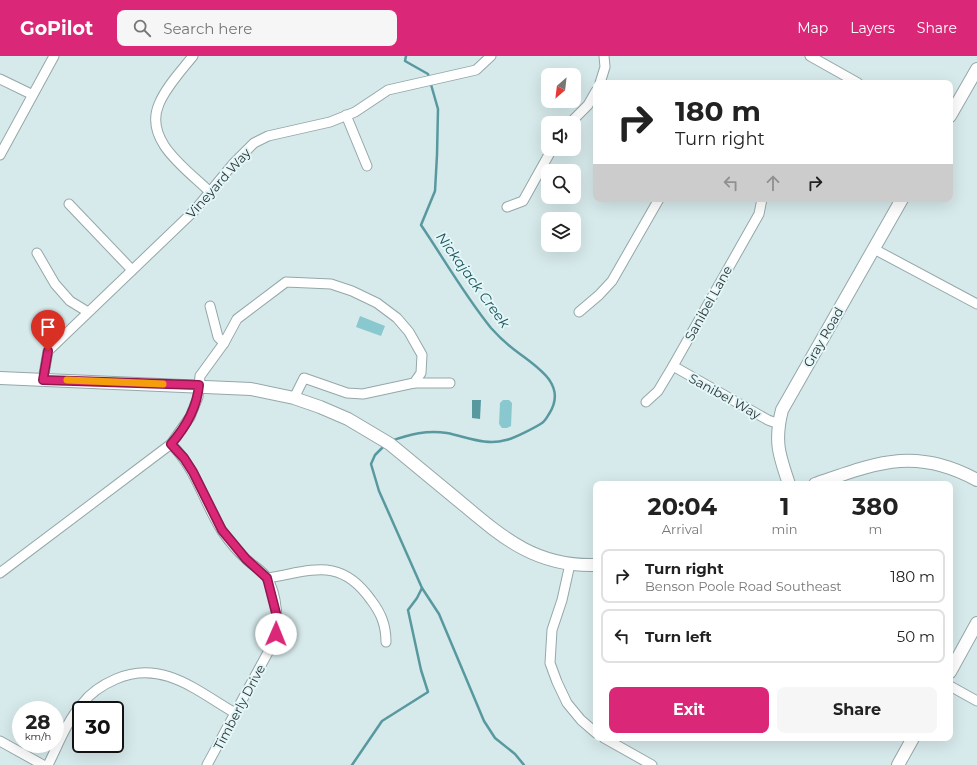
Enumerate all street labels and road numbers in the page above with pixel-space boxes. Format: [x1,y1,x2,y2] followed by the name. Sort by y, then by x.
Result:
[182,144,254,221] street label: Vineyard Way
[681,262,735,343] street label: Sanibel Lane
[799,304,847,370] street label: Gray Road
[686,370,765,423] street label: Sanibel Way
[210,661,268,752] street label: Timberly Drive

